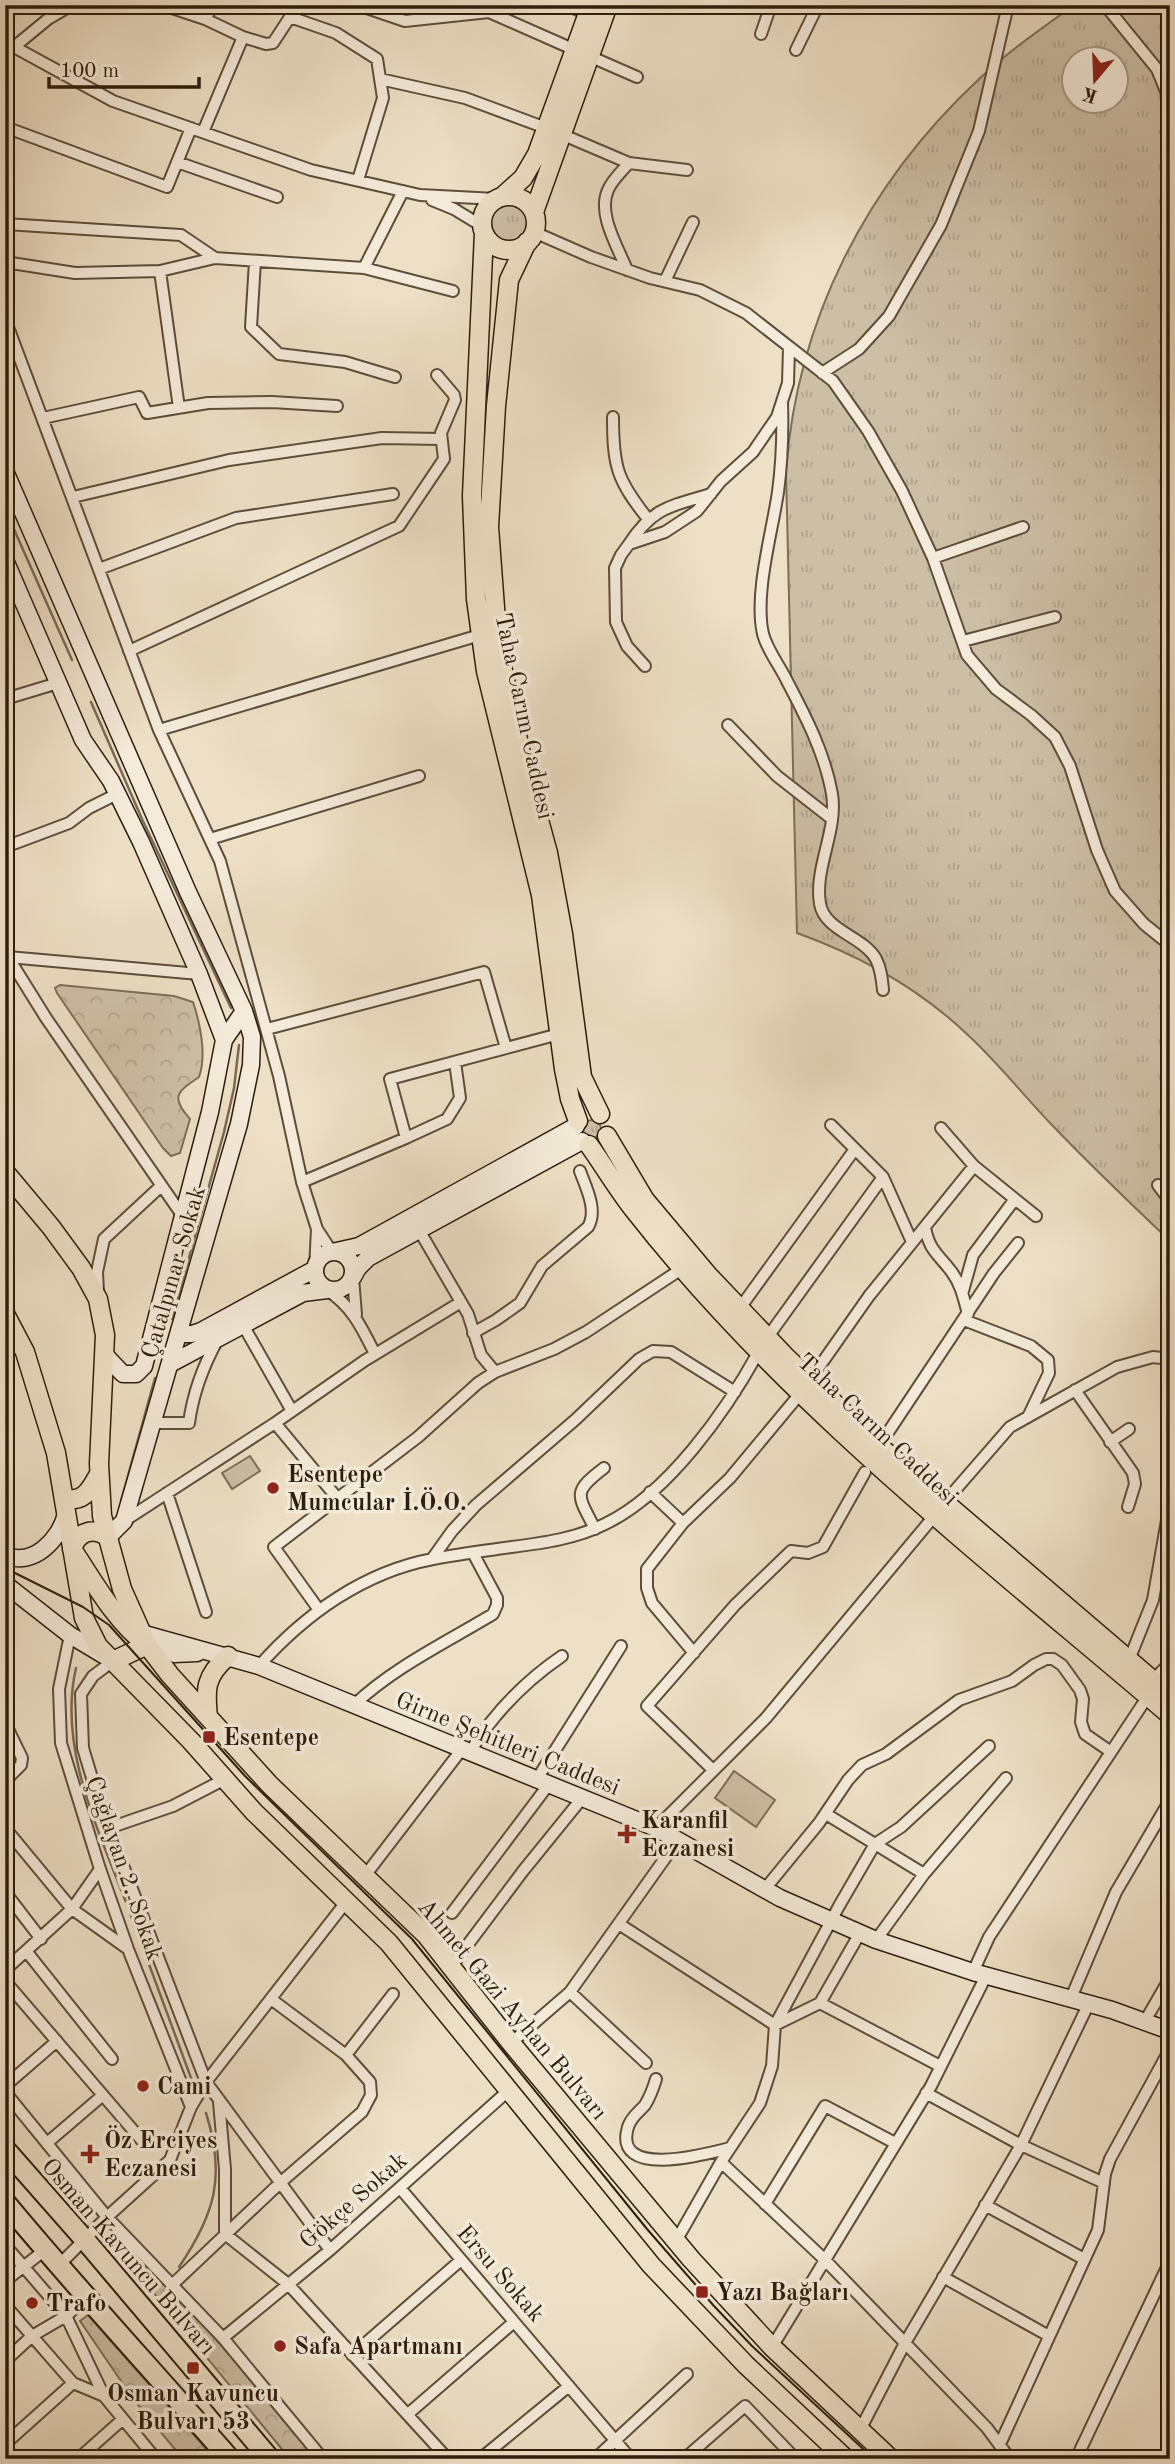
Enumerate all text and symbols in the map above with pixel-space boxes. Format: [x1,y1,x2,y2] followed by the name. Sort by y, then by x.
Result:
[49,46,200,90] scale bar
[1060,46,1130,116] north arrow
[60,61,119,82] text: 100 m
[1080,82,1100,105] text: K
[489,611,557,822] street label: Taha Carım Caddesi
[139,1183,211,1362] street label: Çatalpınar Sokak
[792,1350,962,1511] street label: Taha Carım Caddesi
[287,1464,467,1516] place label: Esentepe Mumcular İ.Ö.O.
[265,1480,281,1496] marker: Esentepe Mumcular İ.Ö.O.
[392,1689,623,1801] street label: Girne Şehitleri Caddesi
[223,1727,319,1751] place label: Esentepe
[201,1729,217,1745] marker: Esentepe
[80,1773,166,1964] street label: Çağlayan 2. Sokak
[641,1810,734,1862] place label: Karanfil Eczanesi
[619,1826,635,1842] marker: Karanfil Eczanesi
[412,1895,611,2125] street label: Ahmet Gazi Ayhan Bulvarı
[157,2076,211,2100] place label: Cami
[135,2078,151,2094] marker: Cami
[104,2125,217,2182] place label: Öz Erciyes Eczanesi
[82,2146,98,2162] marker: Öz Erciyes Eczanesi
[296,2149,413,2254] street label: Gökçe Sokak
[36,2155,219,2360] street label: Osman Kavuncu Bulvarı
[451,2221,548,2327] street label: Ersu Sokak
[716,2282,849,2306] place label: Yazı Bağları
[694,2284,710,2300] marker: Yazı Bağları
[46,2293,106,2317] place label: Trafo
[24,2295,40,2311] marker: Trafo
[294,2336,463,2360] place label: Safa Apartmanı
[272,2338,288,2354] marker: Safa Apartmanı
[185,2360,201,2376] marker: Osman Kavuncu Bulvarı 53
[107,2383,279,2435] place label: Osman Kavuncu Bulvarı 53

